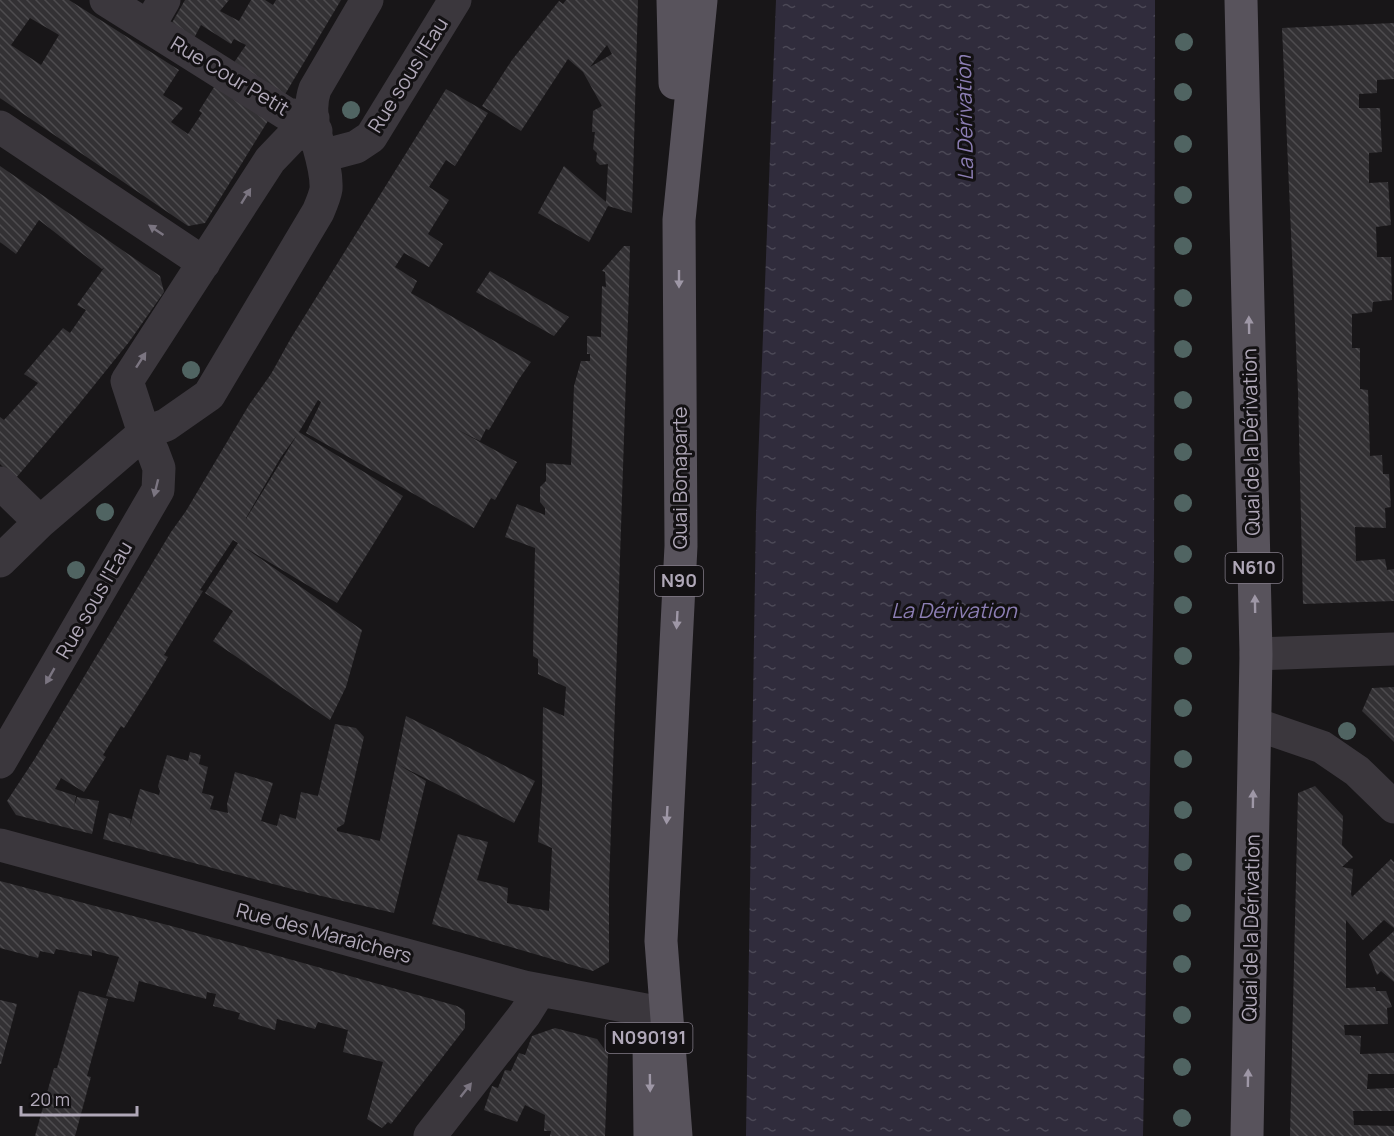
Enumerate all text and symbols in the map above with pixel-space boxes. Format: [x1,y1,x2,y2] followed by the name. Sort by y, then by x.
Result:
[361,12,454,138] street label: Rue sous l'Eau
[166,30,295,122] street label: Rue Cour Petit
[949,54,979,181] water label: La Dérivation
[241,188,252,205] one-way arrow
[148,224,164,236] one-way arrow
[674,269,684,288] one-way arrow
[1244,315,1253,334] one-way arrow
[1235,348,1266,536] street label: Quai de la Dérivation
[135,353,147,369] one-way arrow
[666,407,693,549] street label: Quai Bonaparte
[151,479,161,497] one-way arrow
[49,536,138,663] street label: Rue sous l'Eau
[1226,553,1282,583] road number: N610
[655,566,703,596] road number: N90
[1250,594,1260,613] one-way arrow
[891,596,1018,624] water label: La Dérivation
[673,611,682,630] one-way arrow
[46,667,56,684] one-way arrow
[1249,789,1258,808] one-way arrow
[662,806,671,825] one-way arrow
[1235,834,1266,1022] street label: Quai de la Dérivation
[233,896,415,969] street label: Rue des Maraîchers
[606,1023,692,1053] road number: N090191
[1243,1068,1253,1087] one-way arrow
[645,1074,654,1093] one-way arrow
[21,1079,136,1117] scale bar
[459,1082,472,1098] one-way arrow
[30,1087,70,1111] text: 20 m

